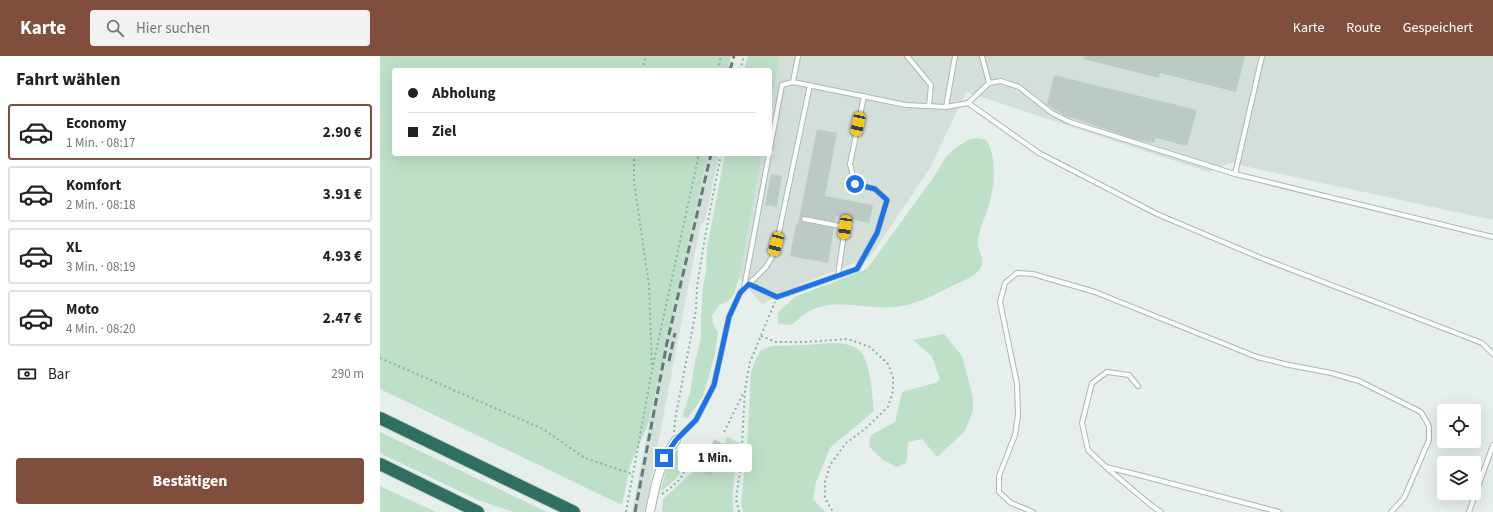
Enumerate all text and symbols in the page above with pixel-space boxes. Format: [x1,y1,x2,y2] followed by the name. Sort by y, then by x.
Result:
[90,10,370,46] search box
[20,15,66,42] text: Karte
[104,17,126,39] icon: search
[136,18,210,39] text: Hier suchen
[1293,18,1324,38] text: Karte
[1346,18,1381,38] text: Route
[1403,18,1473,38] text: Gespeichert
[16,67,121,92] text: Fahrt wählen
[432,83,495,104] text: Abholung
[850,111,866,137] car
[66,113,127,134] text: Economy
[18,114,54,150] icon: car
[432,121,456,142] text: Ziel
[323,122,362,143] text: 2.90 €
[66,134,136,152] text: 1 Min. · 08:17
[66,175,121,196] text: Komfort
[846,175,864,193] route start
[18,176,54,212] icon: car
[323,184,362,205] text: 3.91 €
[66,196,136,214] text: 2 Min. · 08:18
[837,214,853,240] car
[767,231,785,257] car
[66,237,82,258] text: XL
[18,238,54,274] icon: car
[323,246,362,267] text: 4.93 €
[66,258,136,276] text: 3 Min. · 08:19
[66,299,99,320] text: Moto
[18,300,54,336] icon: car
[323,308,362,329] text: 2.47 €
[66,320,136,338] text: 4 Min. · 08:20
[16,363,38,385] icon: cash
[48,364,70,385] text: Bar
[331,365,364,383] text: 290 m
[1437,404,1481,500] map controls
[1437,404,1481,448] button: locate
[678,444,752,472] callout: 1 Min.
[655,449,673,467] route end
[698,449,732,467] text: 1 Min.
[1437,456,1481,500] button: layers
[16,458,364,504] button: Bestätigen

